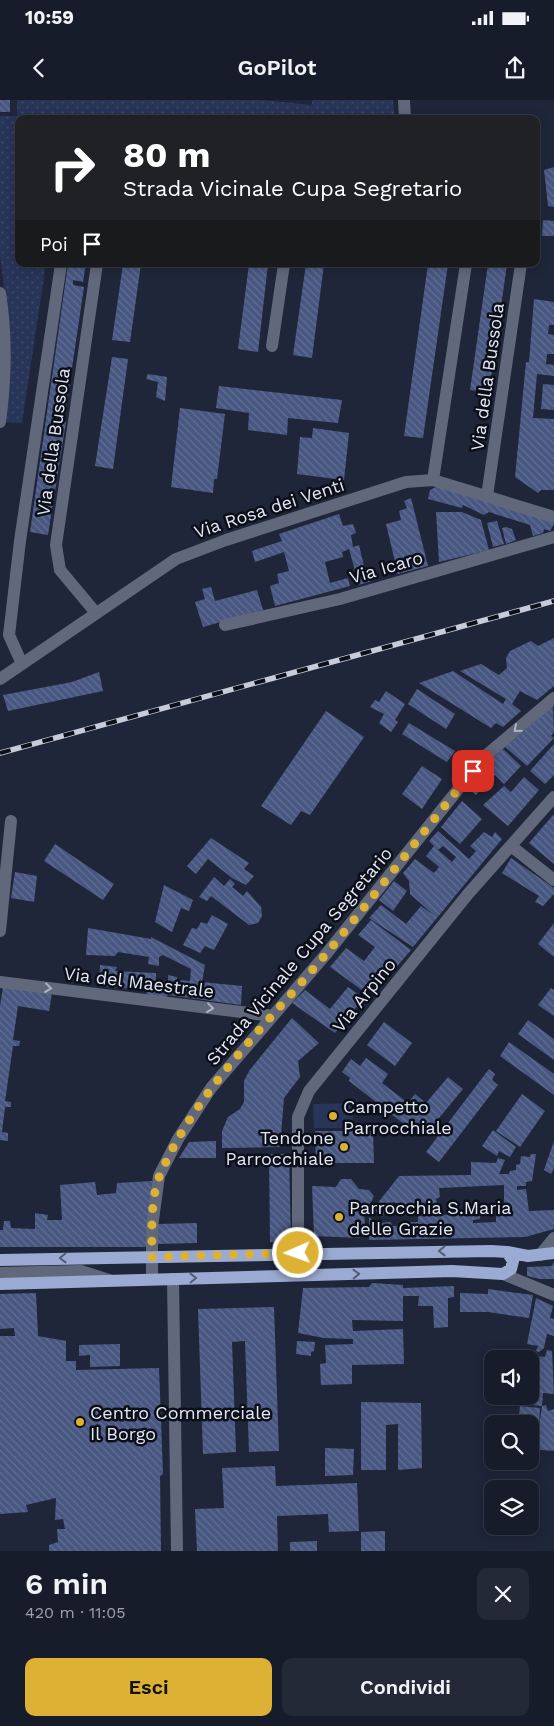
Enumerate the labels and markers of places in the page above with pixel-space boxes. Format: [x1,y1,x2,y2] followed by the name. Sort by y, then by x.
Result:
[452,750,494,792] pin
[343,1096,452,1138] place label: Campetto Parrocchiale
[327,1110,339,1122] marker: Campetto Parrocchiale
[225,1127,334,1169] place label: Tendone Parrocchiale
[338,1141,350,1153] marker: Tendone Parrocchiale
[349,1197,511,1239] place label: Parrocchia S.Maria delle Grazie
[333,1211,345,1223] marker: Parrocchia S.Maria delle Grazie
[90,1402,271,1444] place label: Centro Commerciale Il Borgo
[74,1416,86,1428] marker: Centro Commerciale Il Borgo

